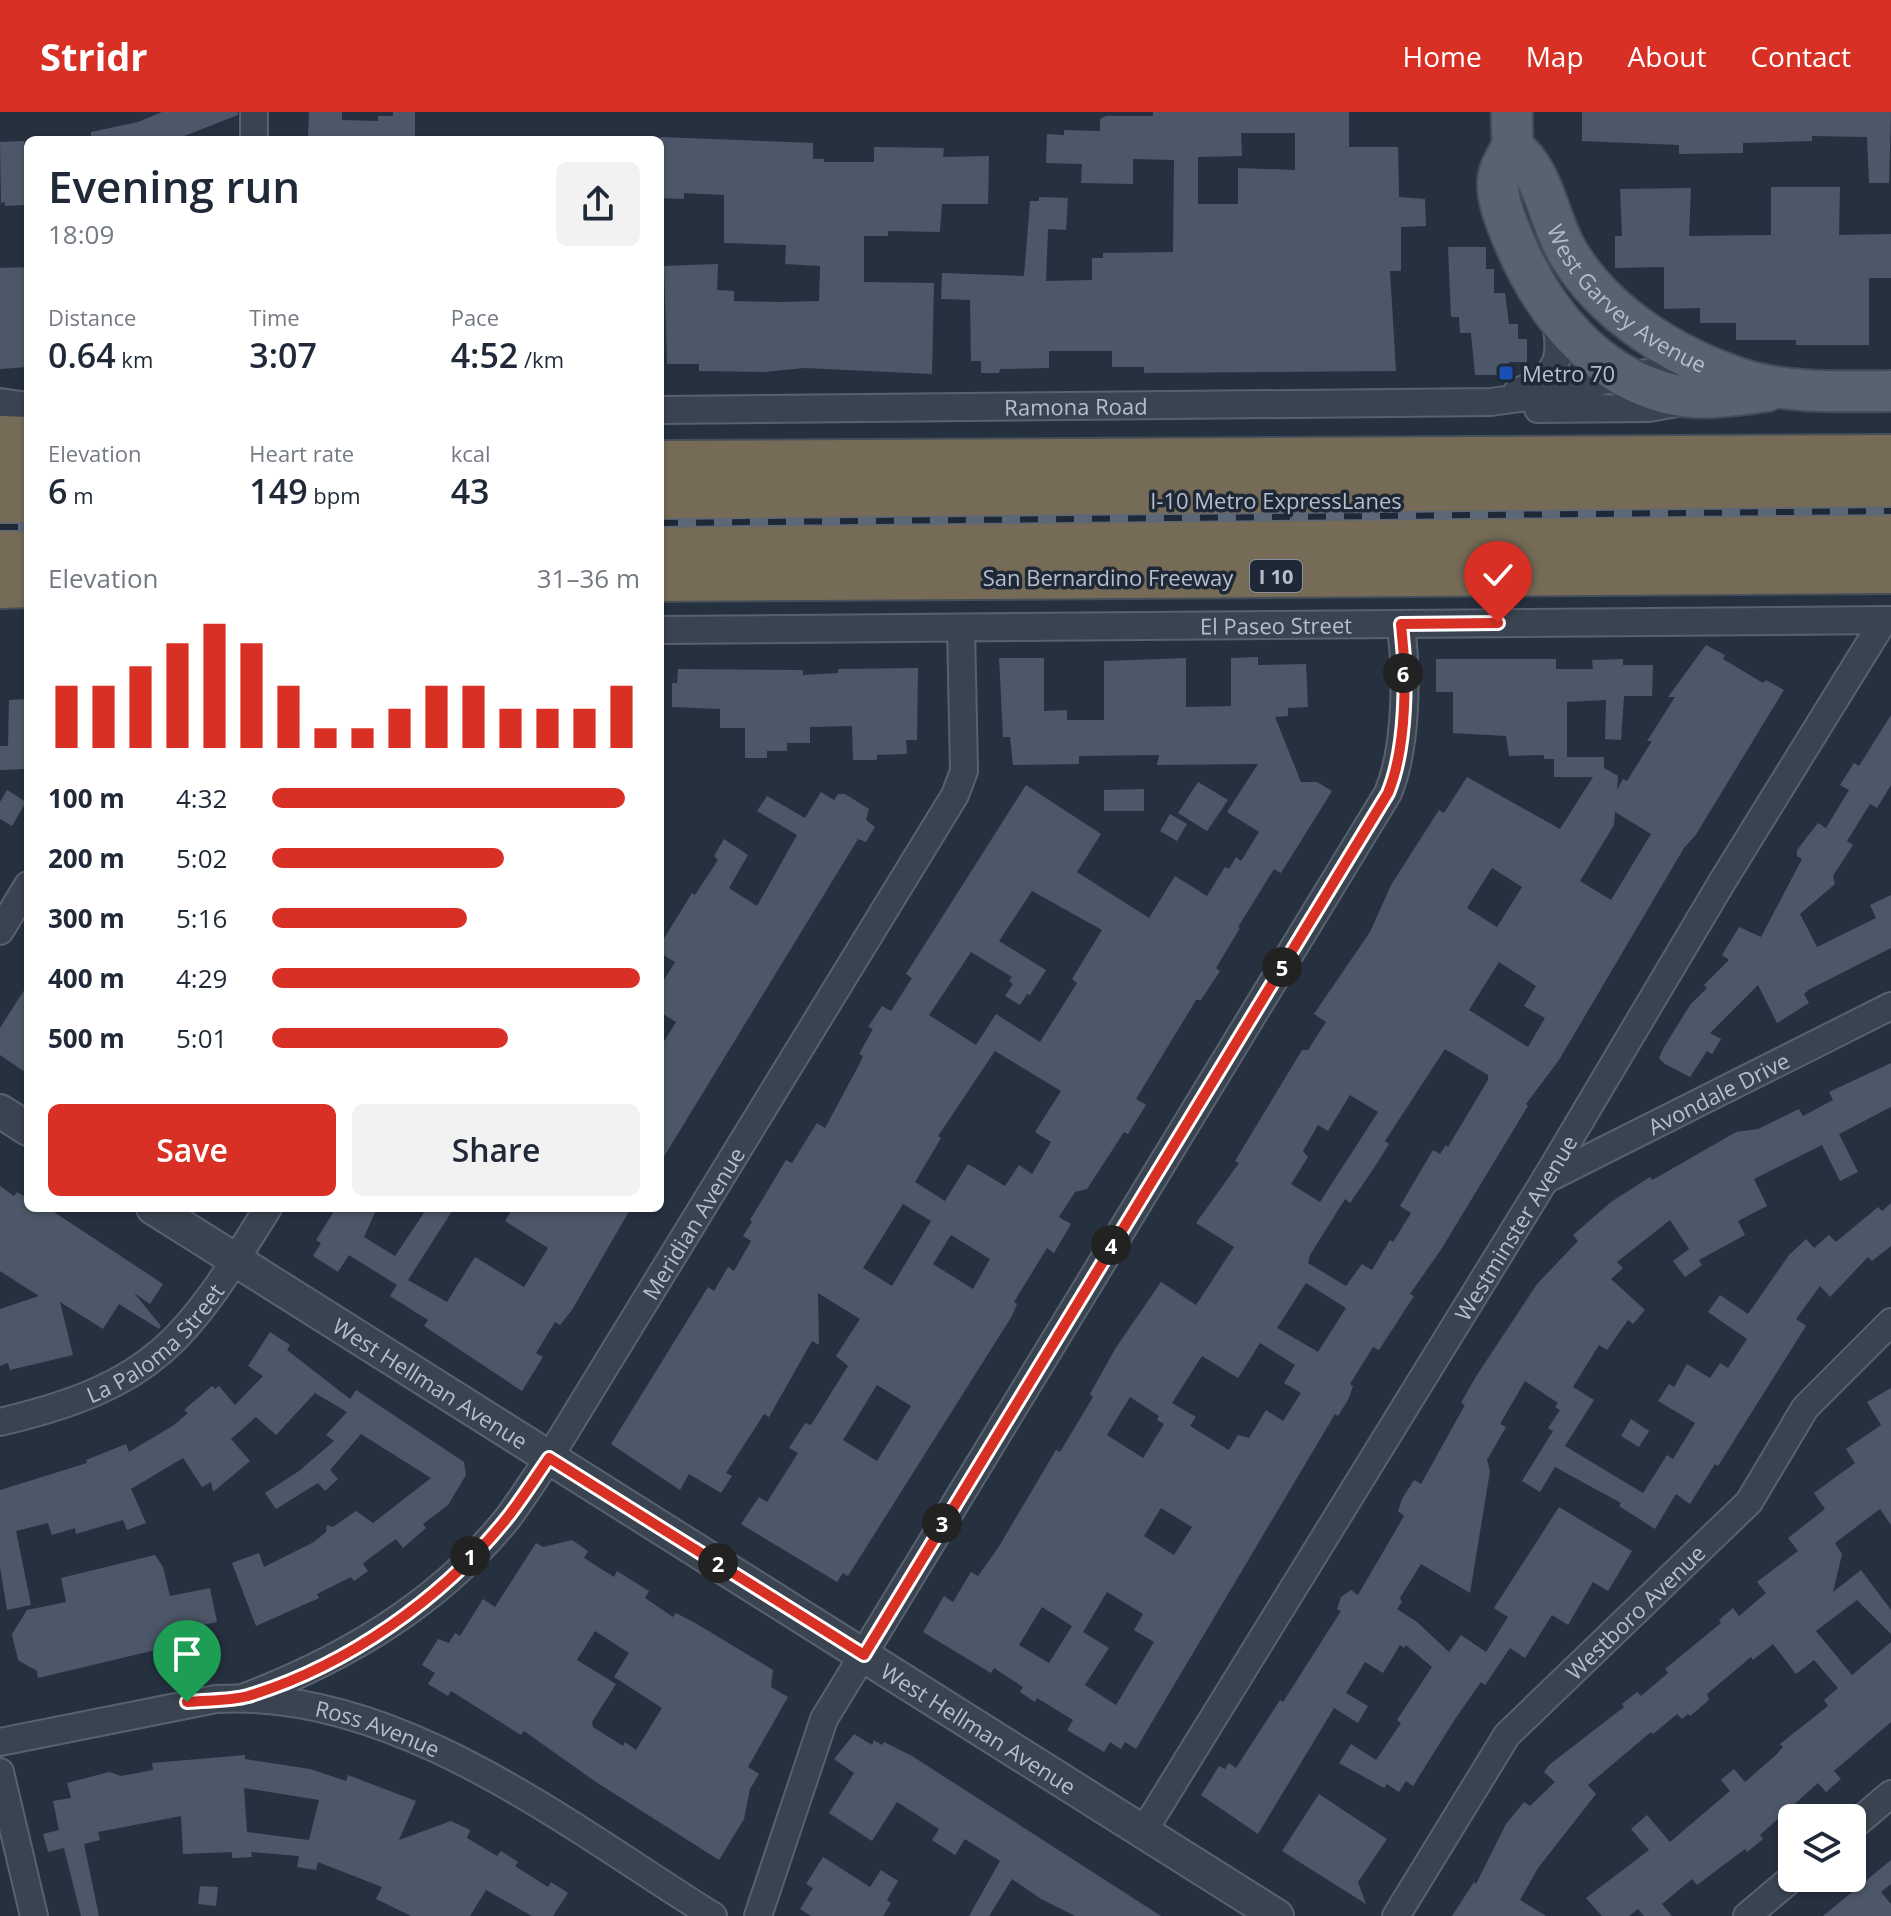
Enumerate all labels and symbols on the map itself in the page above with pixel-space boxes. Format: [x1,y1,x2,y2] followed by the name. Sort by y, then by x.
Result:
[1541,219,1712,379] street label: West Garvey Avenue
[1522,358,1615,388] place label: Metro 70
[1497,364,1515,382] marker: Metro 70
[1004,390,1148,422] street label: Ramona Road
[1150,485,1402,515] street label: I-10 Metro ExpressLanes
[1464,541,1532,623] pin
[1250,560,1302,592] road number: I 10
[983,562,1234,592] street label: San Bernardino Freeway
[1200,609,1352,641] street label: El Paseo Street
[1383,653,1423,693] pin: 6
[1262,947,1302,987] pin: 5
[1642,1045,1794,1141] street label: Avondale Drive
[1447,1129,1584,1326] street label: Westminster Avenue
[635,1141,751,1305] street label: Meridian Avenue
[1091,1225,1131,1265] pin: 4
[81,1277,230,1409] street label: La Paloma Street
[327,1310,534,1455] street label: West Hellman Avenue
[922,1503,962,1543] pin: 3
[450,1536,490,1576] pin: 1
[1559,1538,1711,1686] street label: Westboro Avenue
[698,1543,738,1583] pin: 2
[153,1620,221,1702] pin
[876,1656,1082,1801] street label: West Hellman Avenue
[313,1692,445,1764] street label: Ross Avenue

